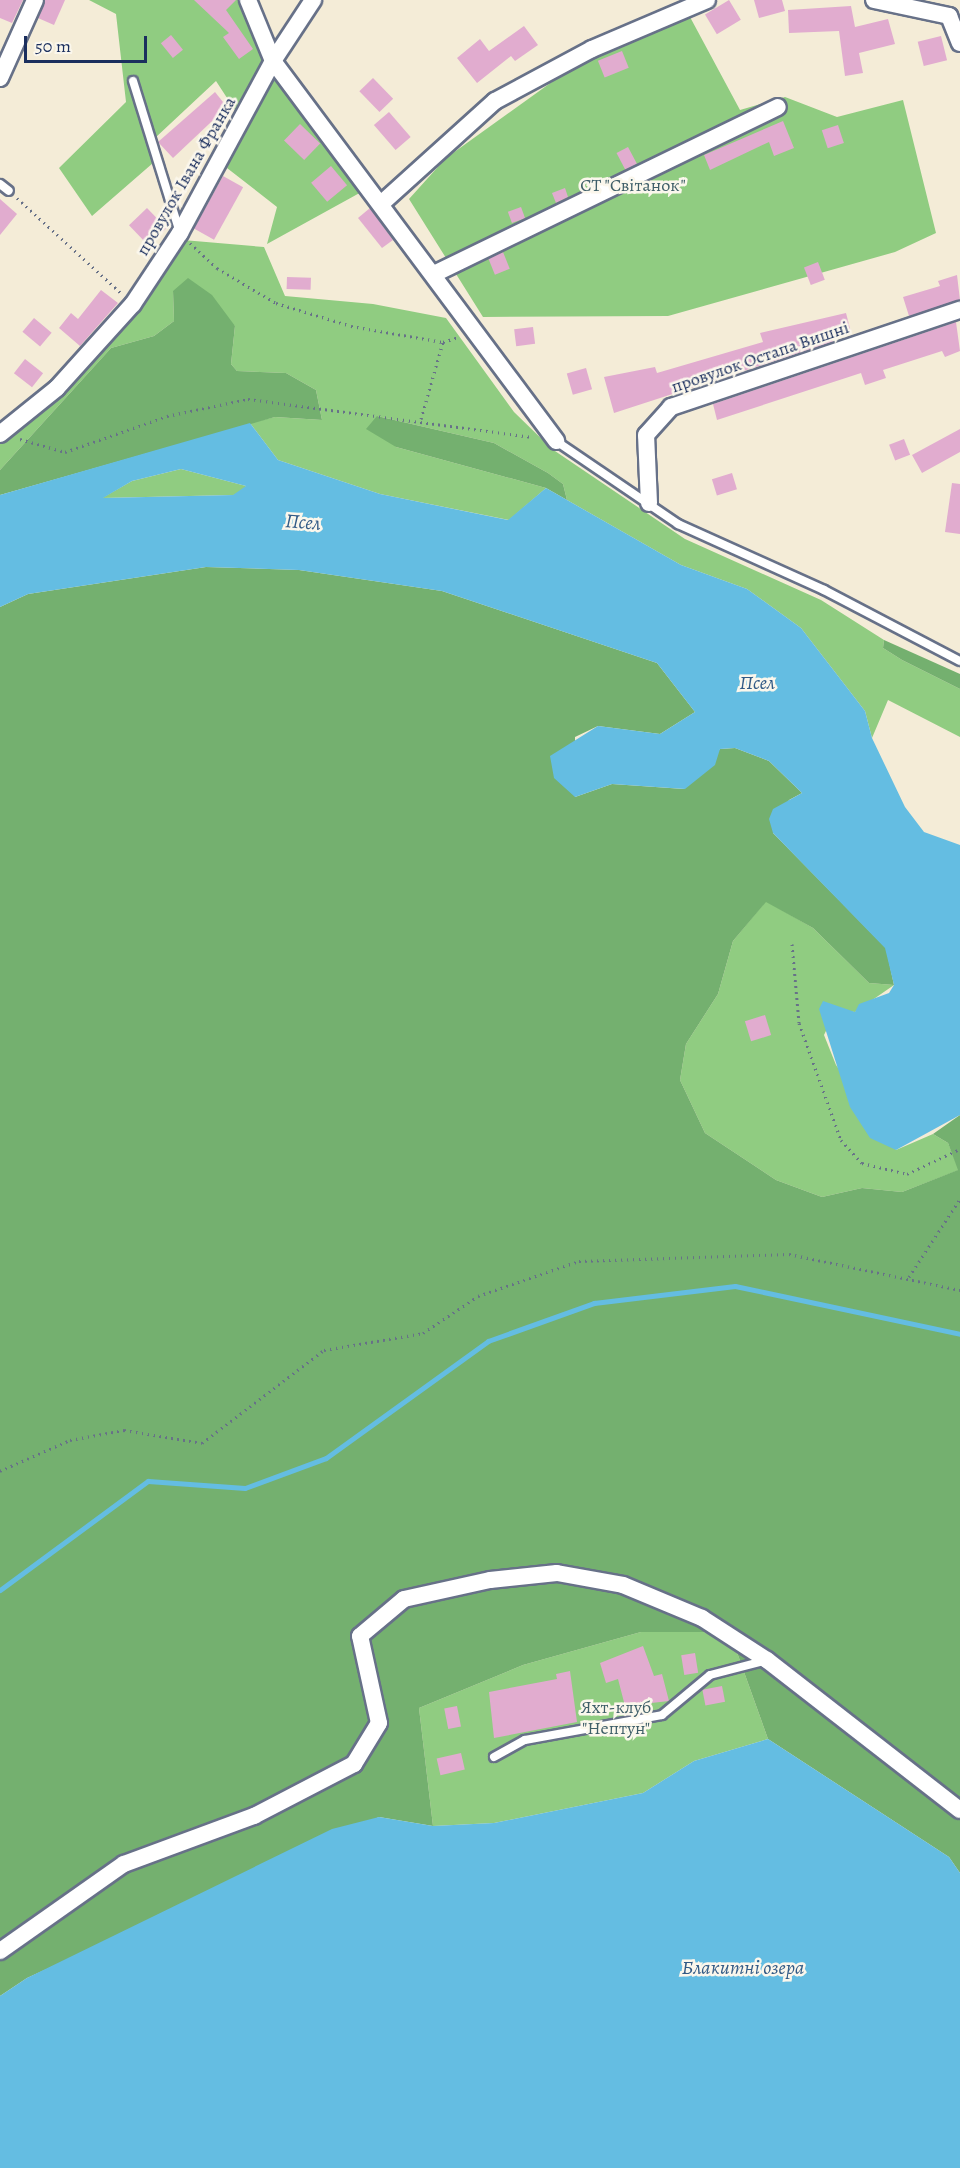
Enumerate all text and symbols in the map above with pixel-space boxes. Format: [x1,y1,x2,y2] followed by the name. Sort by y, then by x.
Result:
[27,24,150,62] scale bar
[35,34,71,58] text: 50 m
[132,93,240,259] street label: провулок Івана Франка
[580,174,686,196] park label: СТ "Світанок"
[668,316,852,398] street label: провулок Остапа Вишні
[284,509,322,535] water label: Псел
[739,670,775,694] water label: Псел
[581,1697,651,1740] park label: Яхт-клуб "Нептун"
[682,1955,804,1979] water label: Блакитні озера

